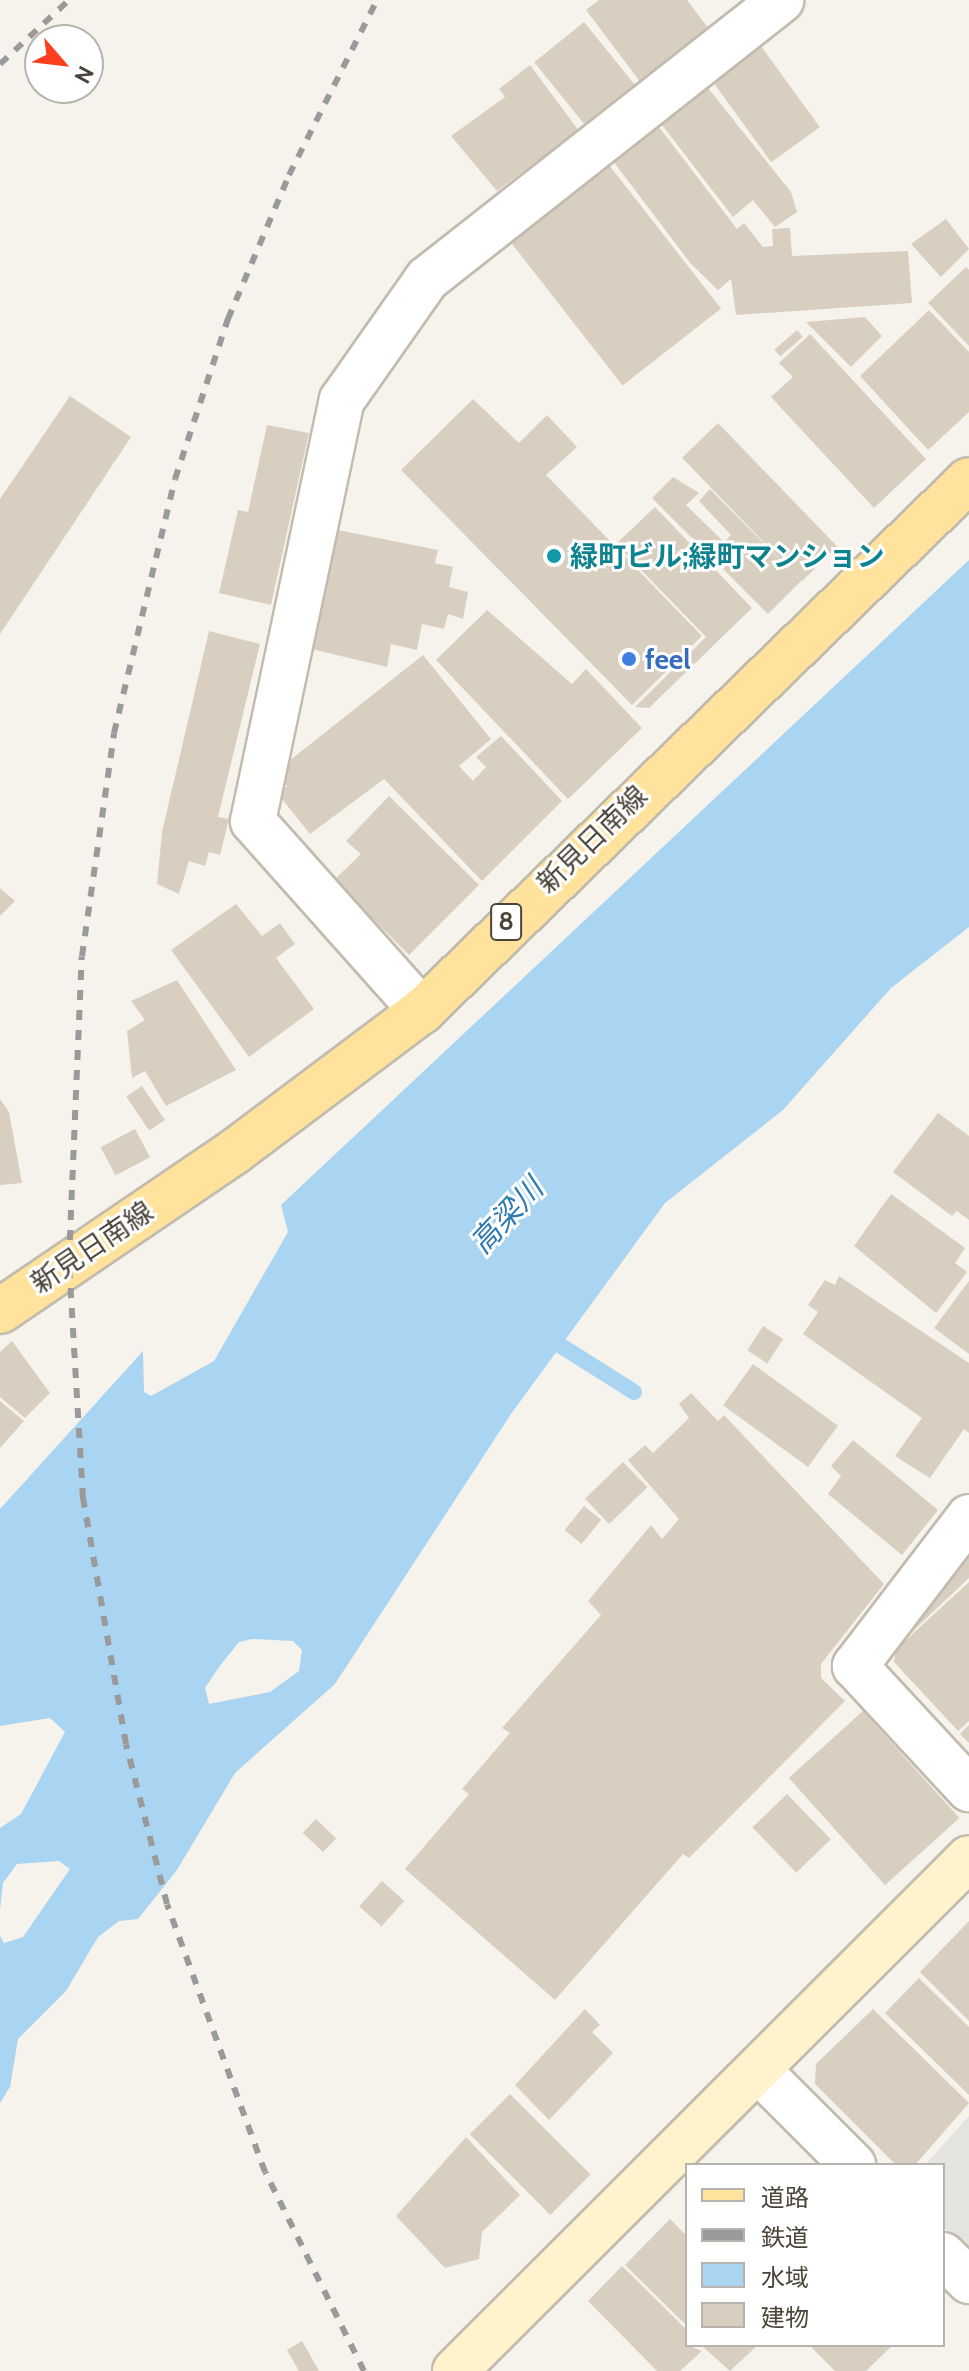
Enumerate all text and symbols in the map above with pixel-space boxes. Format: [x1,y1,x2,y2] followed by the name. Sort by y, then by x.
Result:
[24,24,104,104] north arrow
[68,61,99,88] text: N
[570,539,884,573] place label: 緑町ビル;緑町マンション
[545,547,563,565] marker: 緑町ビル;緑町マンション
[645,642,691,676] place label: feel
[620,650,638,668] marker: feel
[530,778,654,900] street label: 新見日南線
[490,900,522,944] road number: 8
[463,1171,551,1261] water label: 高梁川
[25,1194,159,1300] street label: 新見日南線
[685,2163,945,2347] legend
[761,2183,809,2212] text: 道路
[761,2223,809,2252] text: 鉄道
[761,2263,809,2292] text: 水域
[761,2303,809,2332] text: 建物

